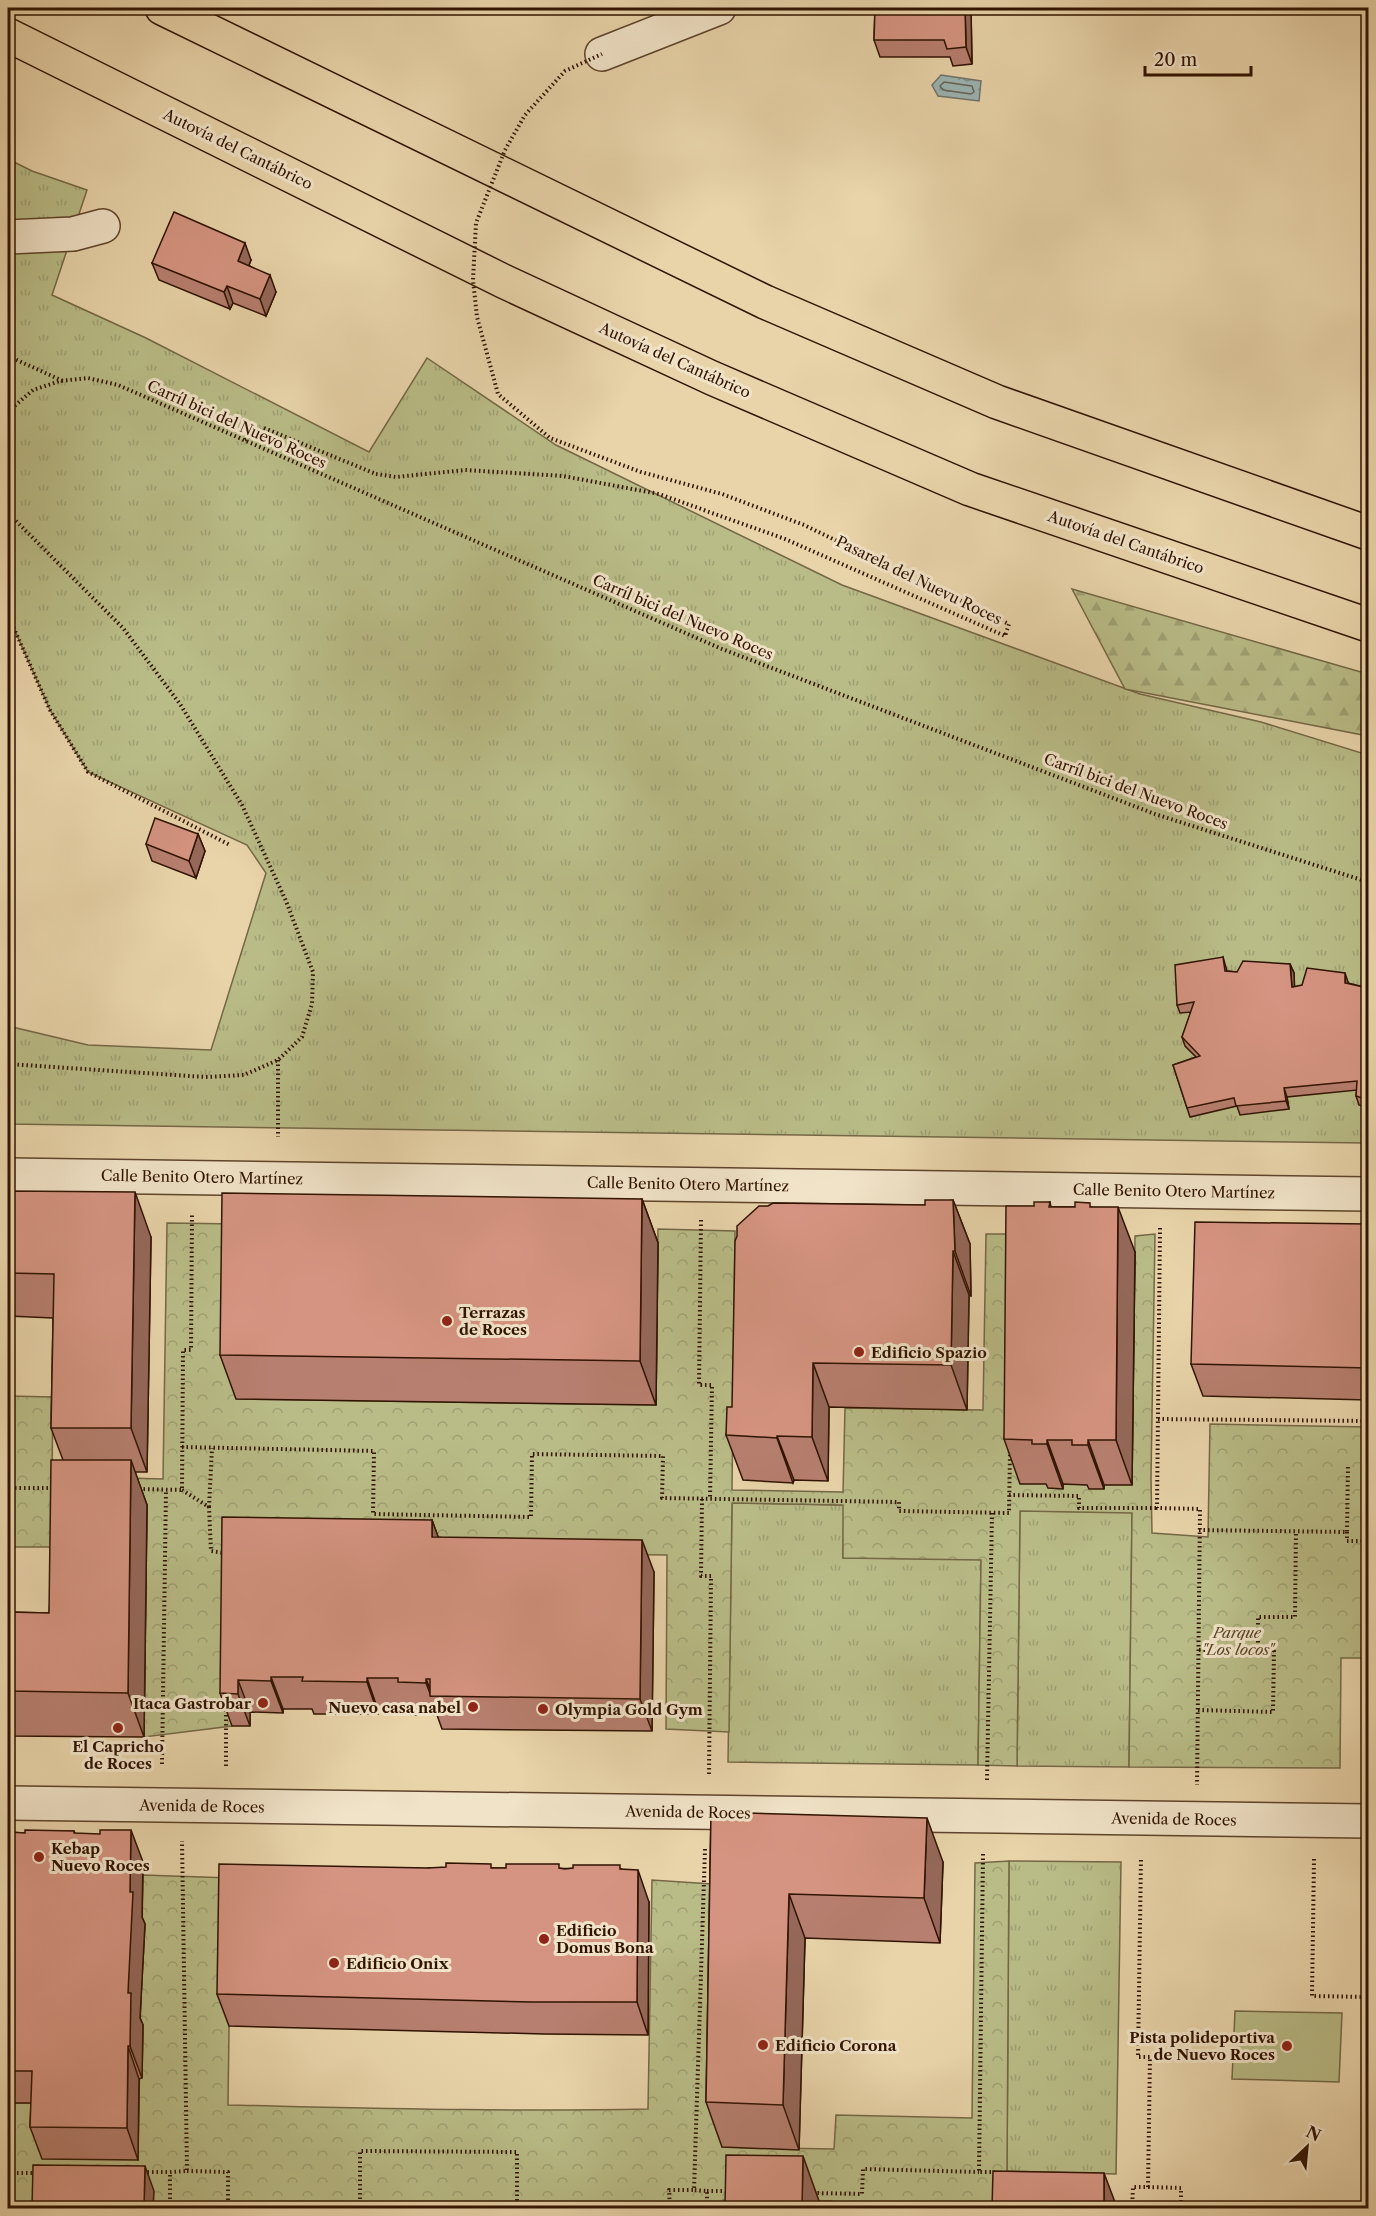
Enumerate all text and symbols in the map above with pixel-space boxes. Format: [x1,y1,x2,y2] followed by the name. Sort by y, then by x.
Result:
[1145,39,1252,77] scale bar
[1154,49,1198,71] text: 20 m
[159,104,316,193] street label: Autovía del Cantábrico
[595,318,754,402] street label: Autovía del Cantábrico
[144,376,330,472] street label: Carríl bici del Nuevo Roces
[1045,506,1206,578] street label: Autovía del Cantábrico
[833,531,1005,629] street label: Pasarela del Nuevu Roces
[590,570,776,664] street label: Carríl bici del Nuevo Roces
[1041,749,1231,833] street label: Carríl bici del Nuevo Roces
[101,1166,304,1188] street label: Calle Benito Otero Martínez
[587,1173,790,1195] street label: Calle Benito Otero Martínez
[1073,1180,1276,1202] street label: Calle Benito Otero Martínez
[459,1303,527,1339] place label: Terrazas de Roces
[440,1314,454,1328] marker: Terrazas de Roces
[871,1343,987,1362] place label: Edificio Spazio
[852,1345,866,1359] marker: Edificio Spazio
[1201,1623,1275,1659] park label: Parque "Los locos"
[133,1694,252,1713] place label: Itaca Gastrobar
[256,1696,270,1710] marker: Itaca Gastrobar
[328,1698,461,1717] place label: Nuevo casa nabel
[466,1700,480,1714] marker: Nuevo casa nabel
[555,1700,703,1719] place label: Olympia Gold Gym
[536,1702,550,1716] marker: Olympia Gold Gym
[111,1721,125,1735] marker: El Capricho de Roces
[72,1737,164,1773] place label: El Capricho de Roces
[138,1795,265,1817] street label: Avenida de Roces
[624,1801,751,1823] street label: Avenida de Roces
[1110,1808,1237,1830] street label: Avenida de Roces
[51,1839,150,1875] place label: Kebap Nuevo Roces
[32,1850,46,1864] marker: Kebap Nuevo Roces
[556,1921,654,1957] place label: Edificio Domus Bona
[537,1932,551,1946] marker: Edificio Domus Bona
[346,1954,449,1973] place label: Edificio Onix
[327,1956,341,1970] marker: Edificio Onix
[1129,2028,1275,2064] place label: Pista polideportiva de Nuevo Roces
[775,2036,897,2055] place label: Edificio Corona
[756,2038,770,2052] marker: Edificio Corona
[1280,2039,1294,2053] marker: Pista polideportiva de Nuevo Roces
[1277,2117,1337,2177] north arrow
[1303,2121,1324,2146] text: N

